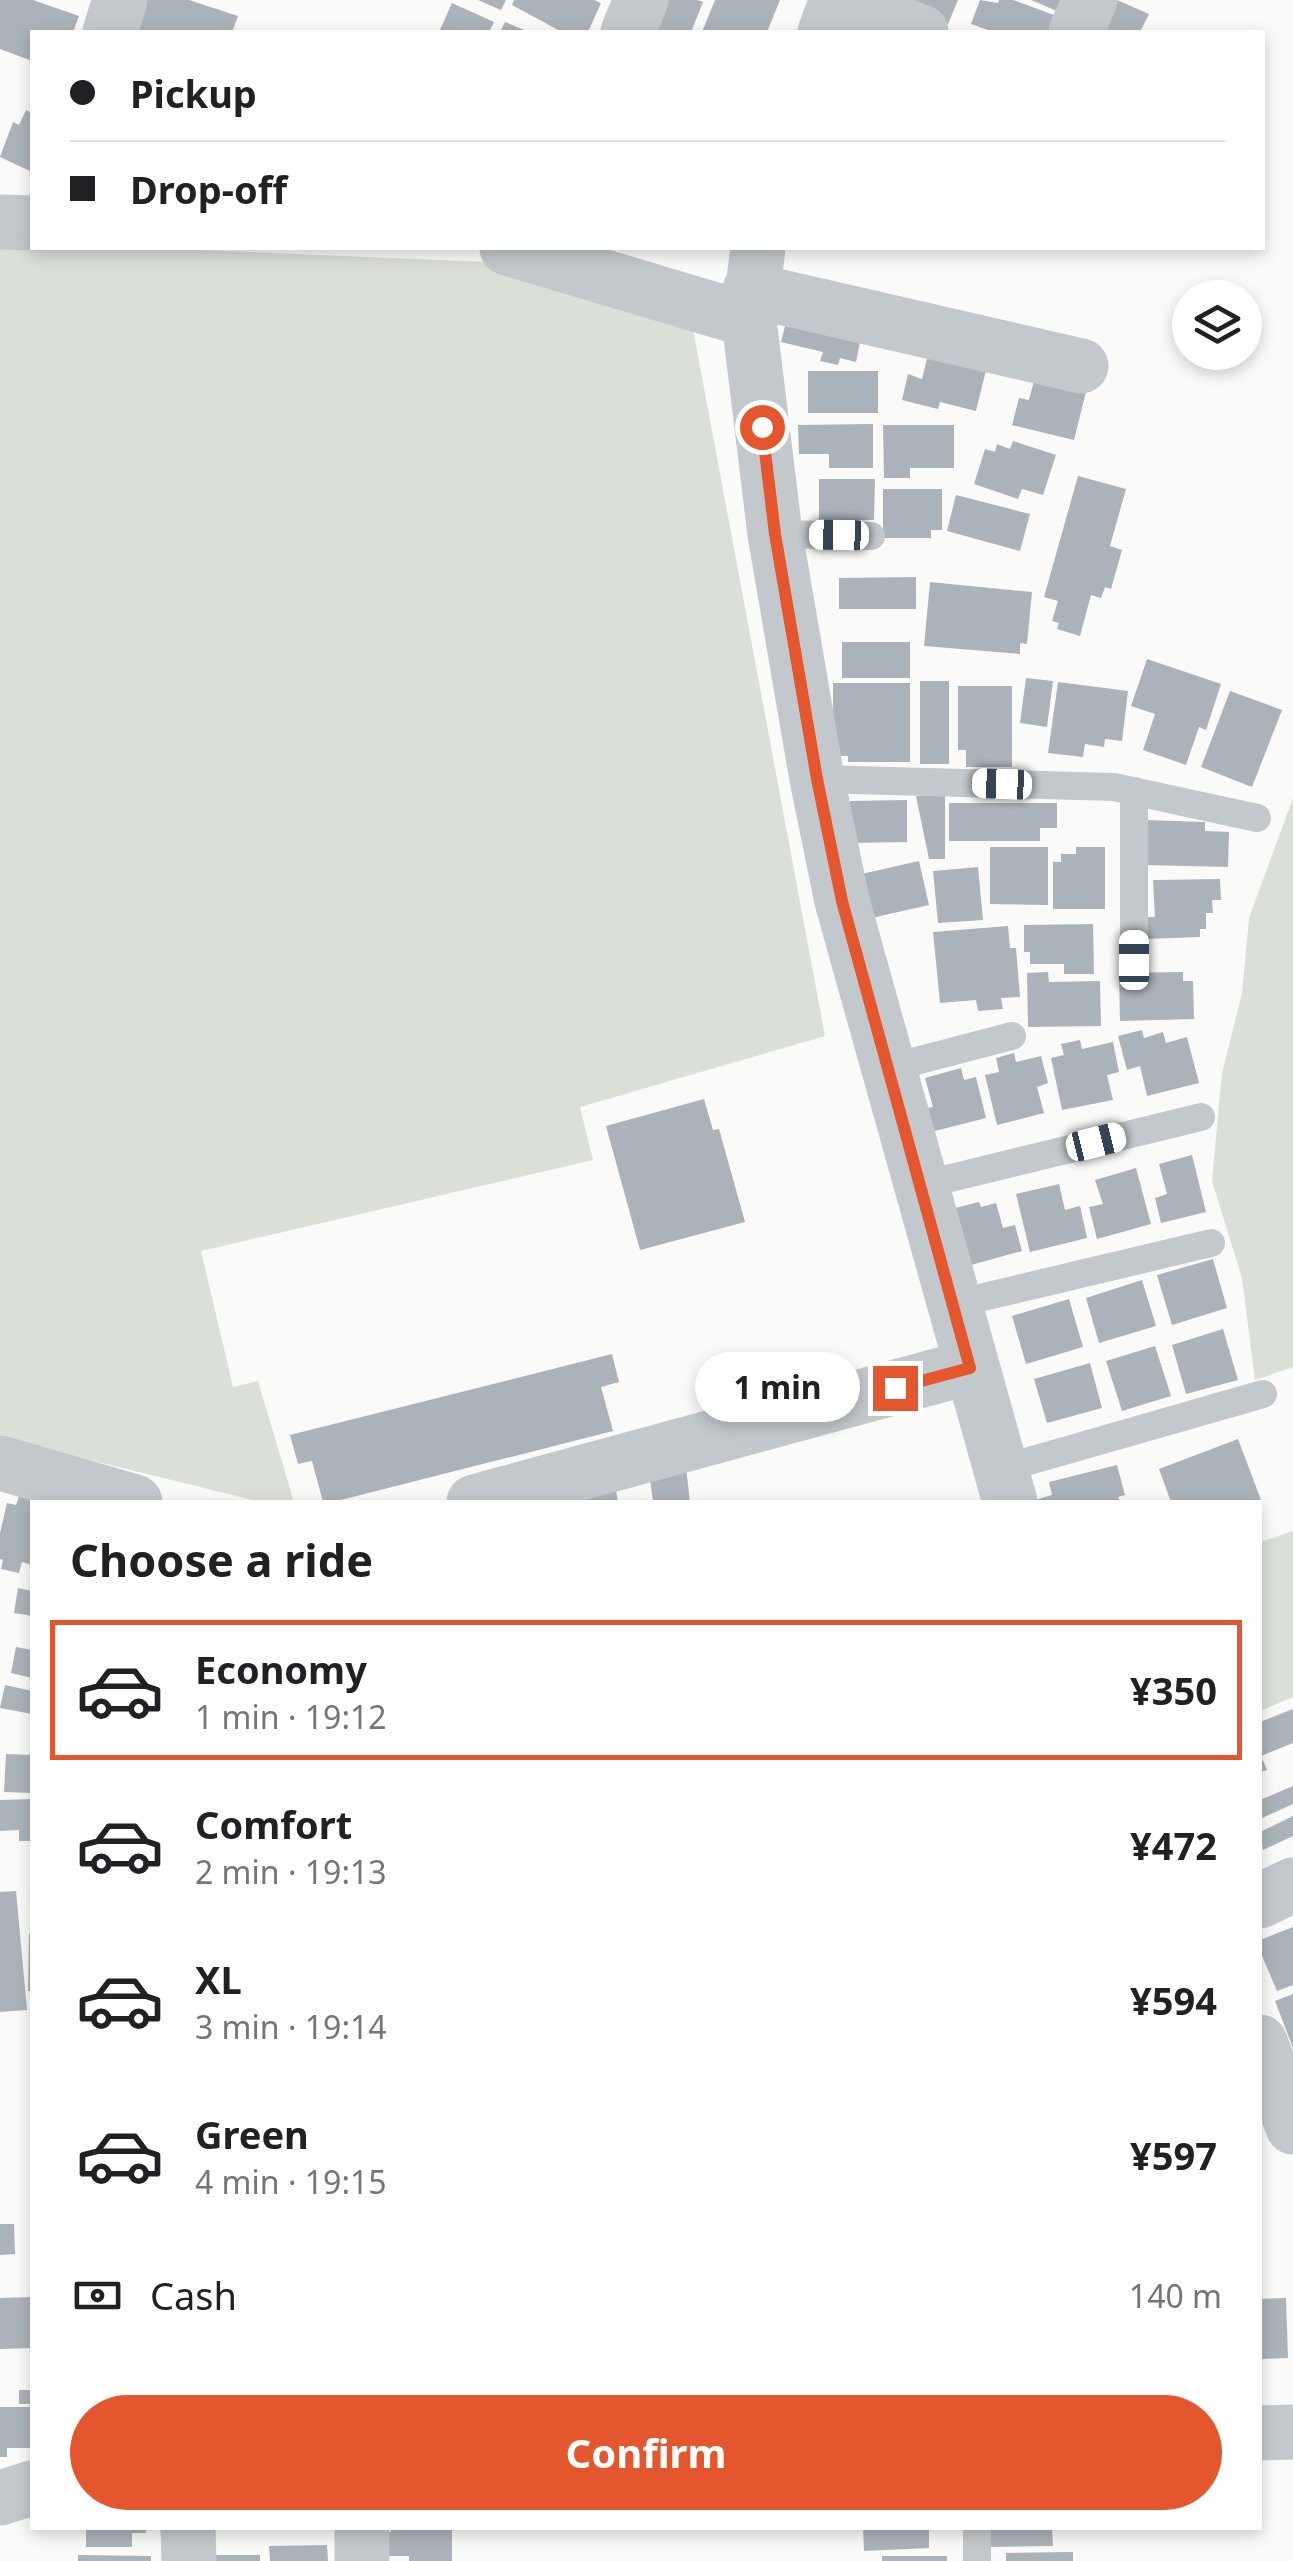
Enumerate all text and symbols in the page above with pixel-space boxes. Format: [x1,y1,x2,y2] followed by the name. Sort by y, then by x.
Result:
[130,67,257,119] text: Pickup
[130,163,287,215] text: Drop-off
[1172,280,1262,370] map controls
[1172,280,1262,370] button: layers
[740,405,785,450] route start
[809,519,869,551] car
[971,768,1033,800] car
[1119,930,1149,990] car
[1063,1120,1129,1164] car
[695,1353,860,1423] callout: 1 min
[733,1365,822,1408] text: 1 min
[873,1366,918,1411] route end
[70,1529,373,1590] text: Choose a ride
[195,1643,367,1695] text: Economy
[75,1645,165,1735] icon: car
[1130,1664,1217,1716] text: ¥350
[195,1695,387,1738] text: 1 min · 19:12
[195,1798,352,1850] text: Comfort
[75,1800,165,1890] icon: car
[1130,1819,1217,1871] text: ¥472
[195,1850,387,1893] text: 2 min · 19:13
[195,1953,242,2005] text: XL
[75,1955,165,2045] icon: car
[1130,1974,1217,2026] text: ¥594
[195,2005,387,2048] text: 3 min · 19:14
[195,2108,309,2160] text: Green
[75,2110,165,2200] icon: car
[1130,2129,1217,2181] text: ¥597
[195,2160,387,2203] text: 4 min · 19:15
[70,2268,125,2323] icon: cash
[150,2269,237,2321] text: Cash
[1129,2274,1222,2317] text: 140 m
[70,2395,1222,2510] button: Confirm

